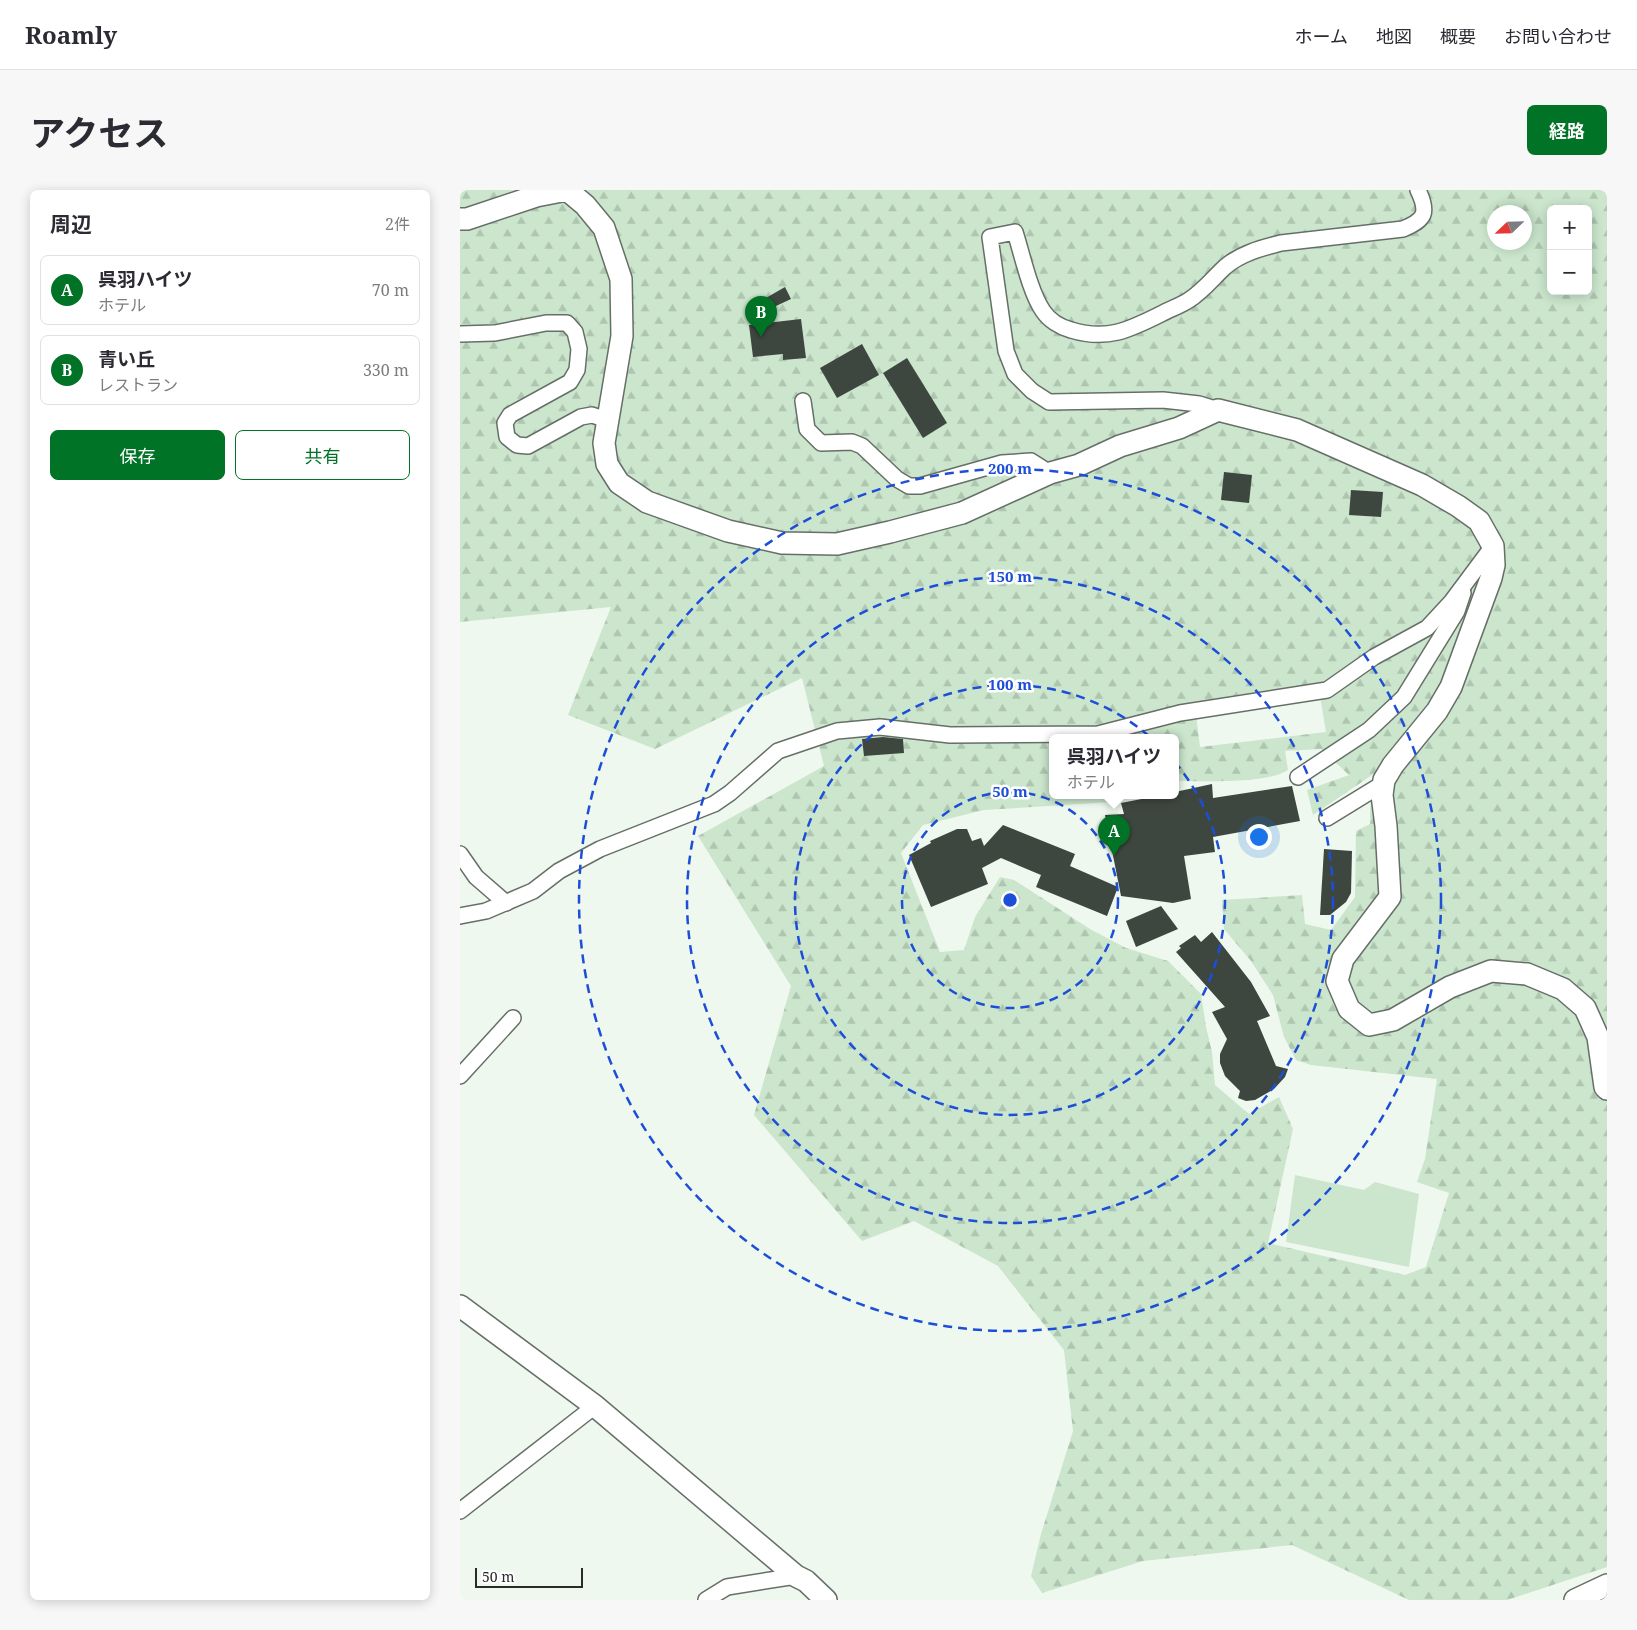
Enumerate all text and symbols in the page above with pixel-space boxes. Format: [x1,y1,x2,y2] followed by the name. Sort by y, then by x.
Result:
[25,18,117,51] text: Roamly
[1295,24,1348,48] text: ホーム
[1376,24,1412,48] text: 地図
[1440,24,1476,48] text: 概要
[1504,24,1612,48] text: お問い合わせ
[1527,105,1607,155] button: 経路
[30,109,168,156] text: アクセス
[1487,205,1532,250] north arrow
[1547,205,1592,295] map controls
[1547,205,1592,250] button: +
[50,210,92,238] text: 周辺
[385,213,410,235] text: 2件
[1547,250,1592,295] button: −
[98,266,193,292] text: 呉羽ハイツ
[61,279,73,301] text: A
[372,279,409,301] text: 70 m
[98,294,146,316] text: ホテル
[745,296,777,337] pin: B
[98,346,155,372] text: 青い丘
[62,359,72,381] text: B
[363,359,409,381] text: 330 m
[98,374,178,396] text: レストラン
[50,430,225,480] button: 保存
[235,430,410,480] button: 共有
[988,458,1032,478] text: 200 m
[988,566,1032,586] text: 150 m
[988,674,1032,694] text: 100 m
[1049,734,1179,799] popup
[1067,743,1161,769] text: 呉羽ハイツ
[1067,771,1115,793] text: ホテル
[992,781,1028,801] text: 50 m
[1098,815,1130,856] pin: A
[1246,824,1272,850] your location
[1001,891,1019,909] centre of rings
[475,1565,582,1588] scale bar
[482,1567,515,1586] text: 50 m

